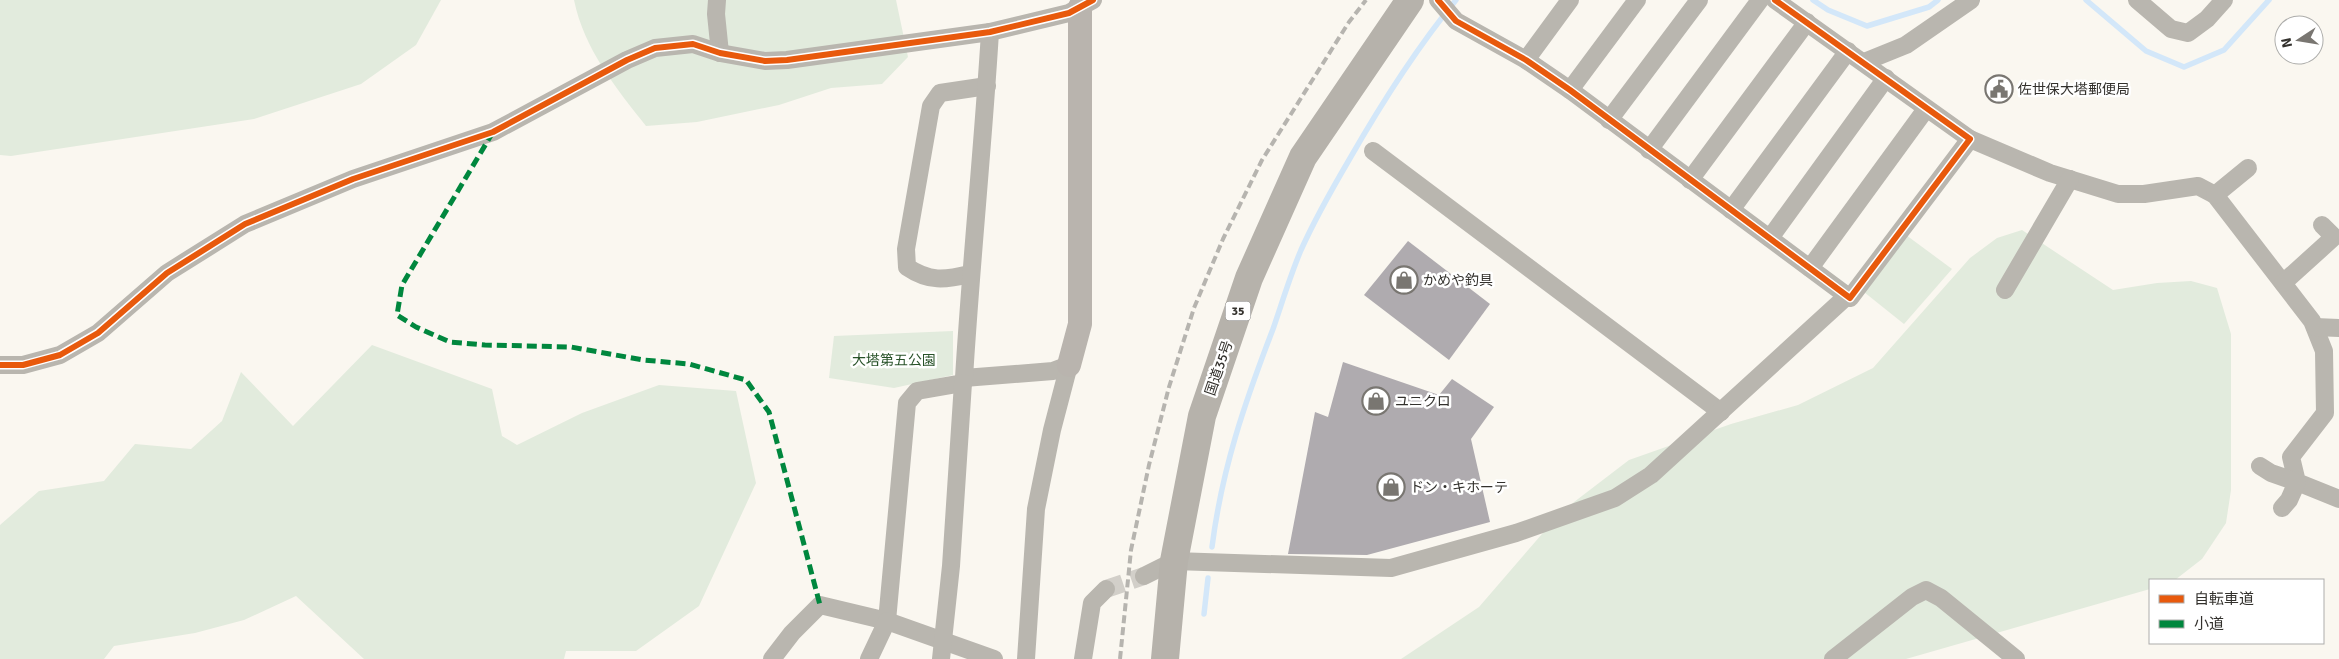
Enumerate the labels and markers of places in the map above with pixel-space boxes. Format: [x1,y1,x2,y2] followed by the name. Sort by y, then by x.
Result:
[1984,74,2014,104] public building icon: 佐世保大塔郵便局
[2018,81,2130,98] place label: 佐世保大塔郵便局
[1389,265,1419,295] shop icon: かめや釣具
[1423,272,1493,289] place label: かめや釣具
[1361,386,1391,416] shop icon: ユニクロ
[1395,393,1451,410] place label: ユニクロ
[1376,472,1406,502] shop icon: ドン・キホーテ
[1410,479,1508,496] place label: ドン・キホーテ

